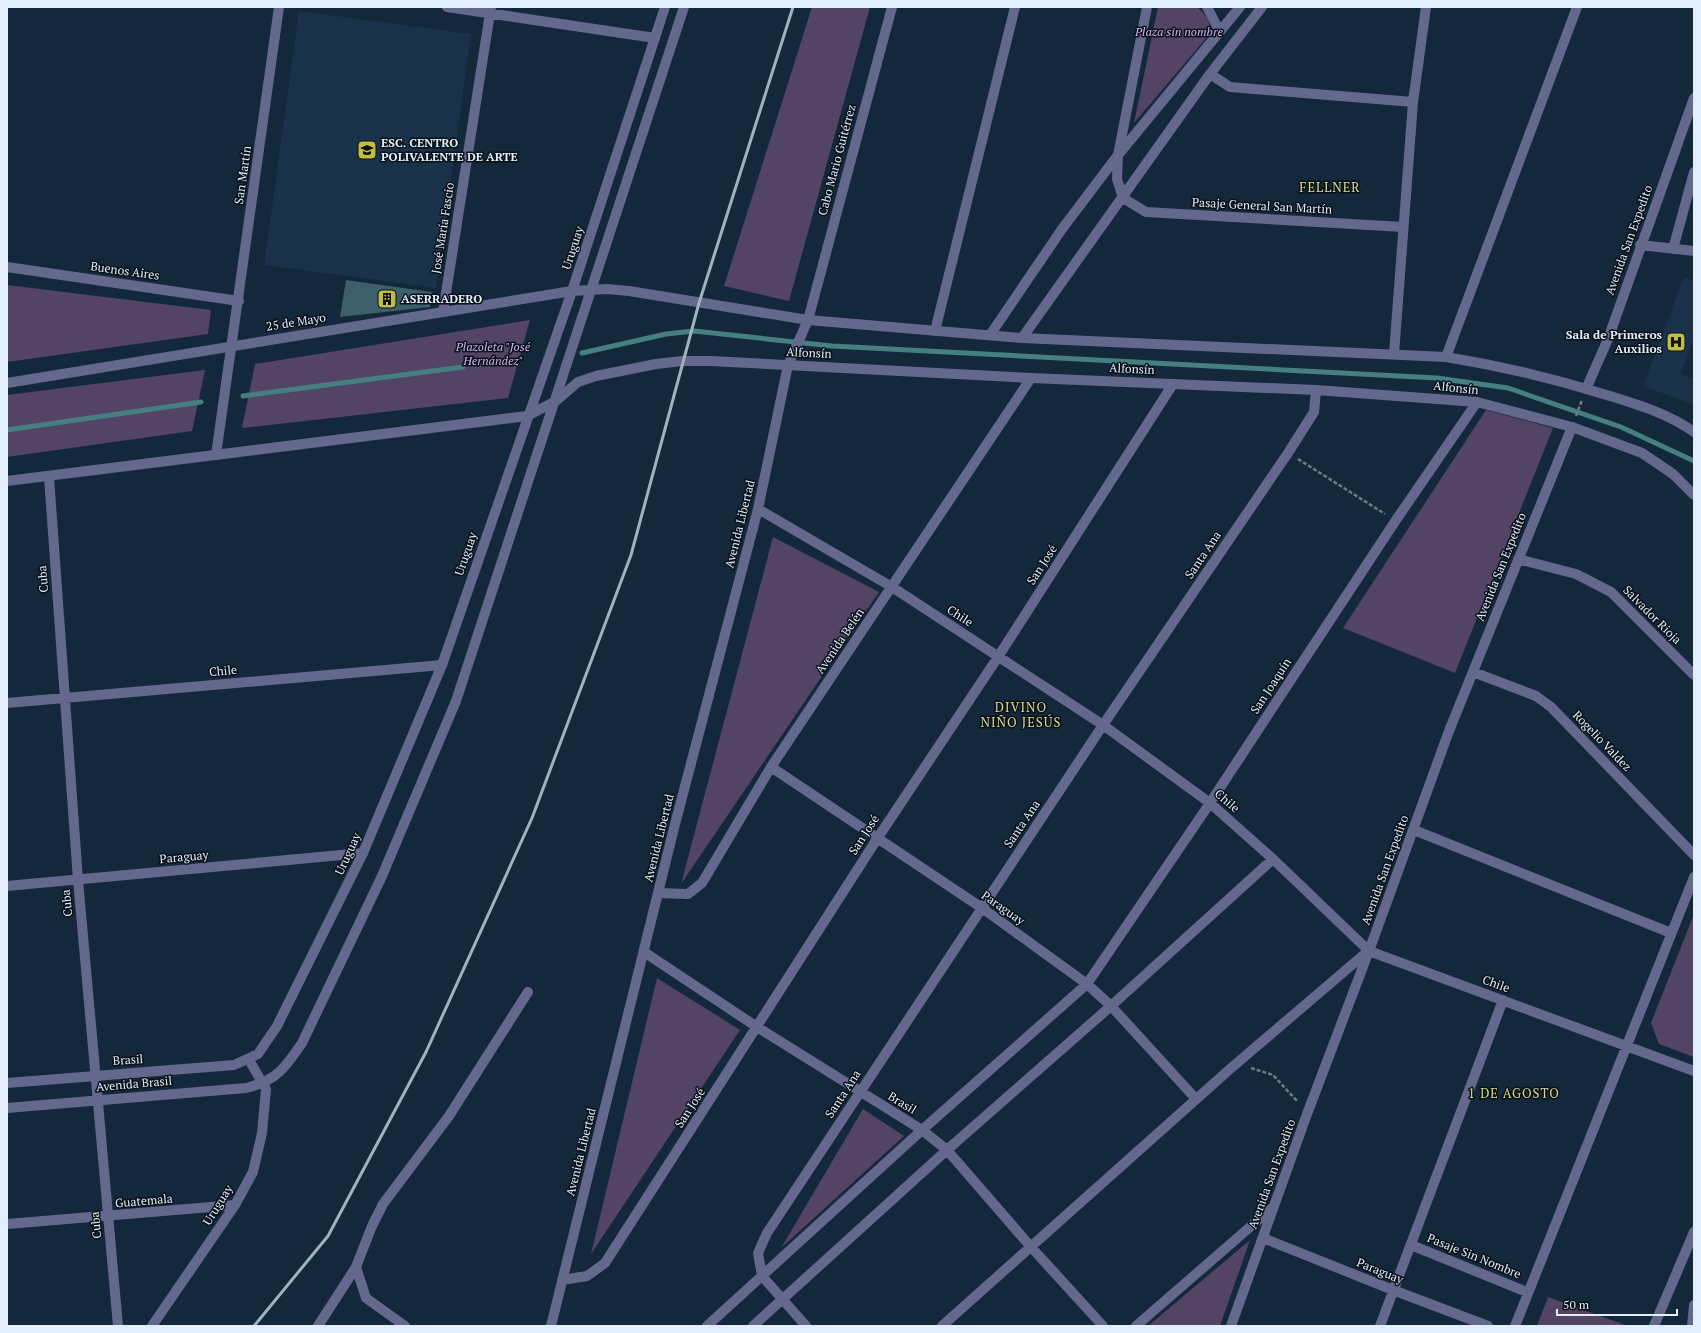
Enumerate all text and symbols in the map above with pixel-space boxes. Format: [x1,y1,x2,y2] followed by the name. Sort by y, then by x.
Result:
[1134,24,1224,39] park label: Plaza sin nombre
[814,103,859,217] street label: Cabo Mario Guitérrez
[381,135,518,164] place label: ESC. CENTRO POLIVALENTE DE ARTE
[356,139,378,161] school or university icon: ESC. CENTRO POLIVALENTE DE ARTE
[231,145,254,205] street label: San Martín
[1299,178,1361,196] district label: FELLNER
[428,181,457,275] street label: José María Fascio
[1602,183,1655,297] street label: Avenida San Expedito
[1192,194,1332,217] street label: Pasaje General San Martín
[558,223,587,272] street label: Uruguay
[90,258,161,283] street label: Buenos Aires
[376,288,398,310] building icon: ASERRADERO
[401,291,482,306] place label: ASERRADERO
[265,309,327,334] street label: 25 de Mayo
[1566,327,1663,356] place label: Sala de Primeros Auxilios
[1665,331,1687,353] hospital icon: Sala de Primeros Auxilios
[455,339,531,368] park label: Plazoleta "José Hernández"
[786,344,832,361] street label: Alfonsín
[1109,360,1155,377] street label: Alfonsín
[1433,378,1479,397] street label: Alfonsín
[721,478,758,569] street label: Avenida Libertad
[1472,510,1529,623] street label: Avenida San Expedito
[1181,528,1224,581] street label: Santa Ana
[451,529,480,578] street label: Uruguay
[1023,542,1060,587] street label: San José
[34,565,51,593] street label: Cuba
[1620,582,1685,647] street label: Salvador Rioja
[944,602,976,630] street label: Chile
[812,605,867,676] street label: Avenida Belén
[1247,655,1294,716] street label: San Joaquín
[208,662,238,679] street label: Chile
[980,698,1062,731] district label: DIVINO NIÑO JESÚS
[1570,707,1635,774] street label: Rogelio Valdez
[1212,786,1243,815] street label: Chile
[640,792,677,883] street label: Avenida Libertad
[1000,797,1043,850] street label: Santa Ana
[845,812,882,857] street label: San José
[1358,813,1411,927] street label: Avenida San Expedito
[331,829,364,877] street label: Uruguay
[159,847,210,866] street label: Paraguay
[979,887,1028,928] street label: Paraguay
[58,889,75,917] street label: Cuba
[1480,972,1512,995] street label: Chile
[112,1051,144,1068] street label: Brasil
[822,1067,864,1121] street label: Santa Ana
[95,1073,173,1094] street label: Avenida Brasil
[1468,1084,1560,1102] district label: 1 DE AGOSTO
[671,1085,708,1130] street label: San José
[885,1088,920,1117] street label: Brasil
[562,1106,599,1197] street label: Avenida Libertad
[1245,1117,1298,1231] street label: Avenida San Expedito
[199,1181,236,1228] street label: Uruguay
[115,1191,173,1210] street label: Guatemala
[87,1211,104,1239] street label: Cuba
[1425,1230,1523,1281] street label: Pasaje Sin Nombre
[1355,1254,1407,1287] street label: Paraguay
[1557,1291,1677,1317] scale bar
[1563,1297,1590,1312] text: 50 m

